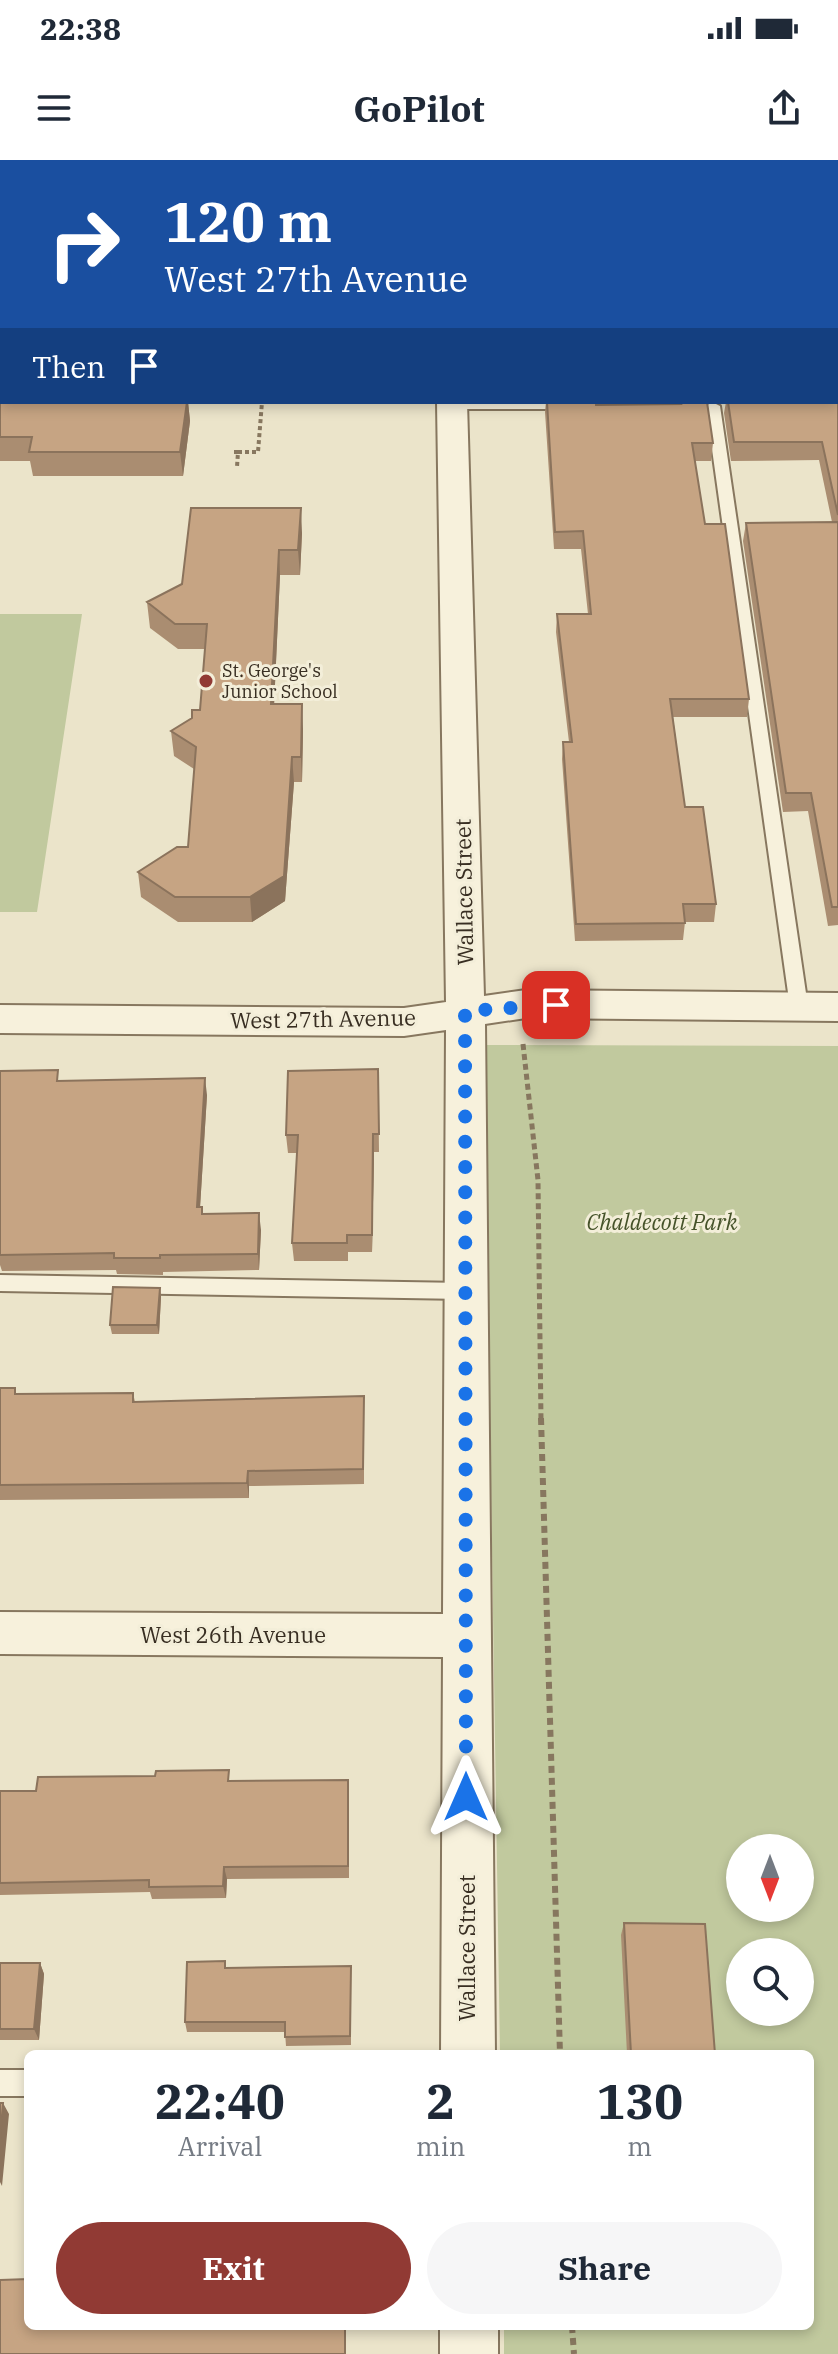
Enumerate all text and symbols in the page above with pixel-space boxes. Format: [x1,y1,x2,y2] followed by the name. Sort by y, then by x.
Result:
[40,9,121,48] text: 22:38
[353,85,485,132] text: GoPilot
[32,86,76,130] icon: menu
[762,86,806,130] icon: share
[164,185,332,257] text: 120 m
[32,192,136,296] icon: right
[164,255,468,302] text: West 27th Avenue
[122,344,166,388] icon: arrive
[32,347,106,386] text: Then
[222,659,338,703] place label: St. George's Junior School
[197,672,215,690] marker: St. George's Junior School
[448,818,479,966] street label: Wallace Street
[522,971,590,1039] pin
[534,983,578,1027] icon: arrive
[230,1002,416,1035] street label: West 27th Avenue
[586,1207,738,1236] park label: Chaldecott Park
[140,1620,326,1649] street label: West 26th Avenue
[424,1755,508,1839] position arrow
[726,1834,814,1922] north arrow
[726,1834,814,2026] map controls
[452,1874,481,2022] street label: Wallace Street
[726,1938,814,2026] button: search
[155,2070,285,2132] text: 22:40
[426,2070,455,2132] text: 2
[597,2070,683,2132] text: 130
[178,2129,262,2163] text: Arrival
[416,2129,465,2163] text: min
[627,2129,652,2163] text: m
[56,2222,411,2314] button: Exit
[427,2222,782,2314] button: Share

